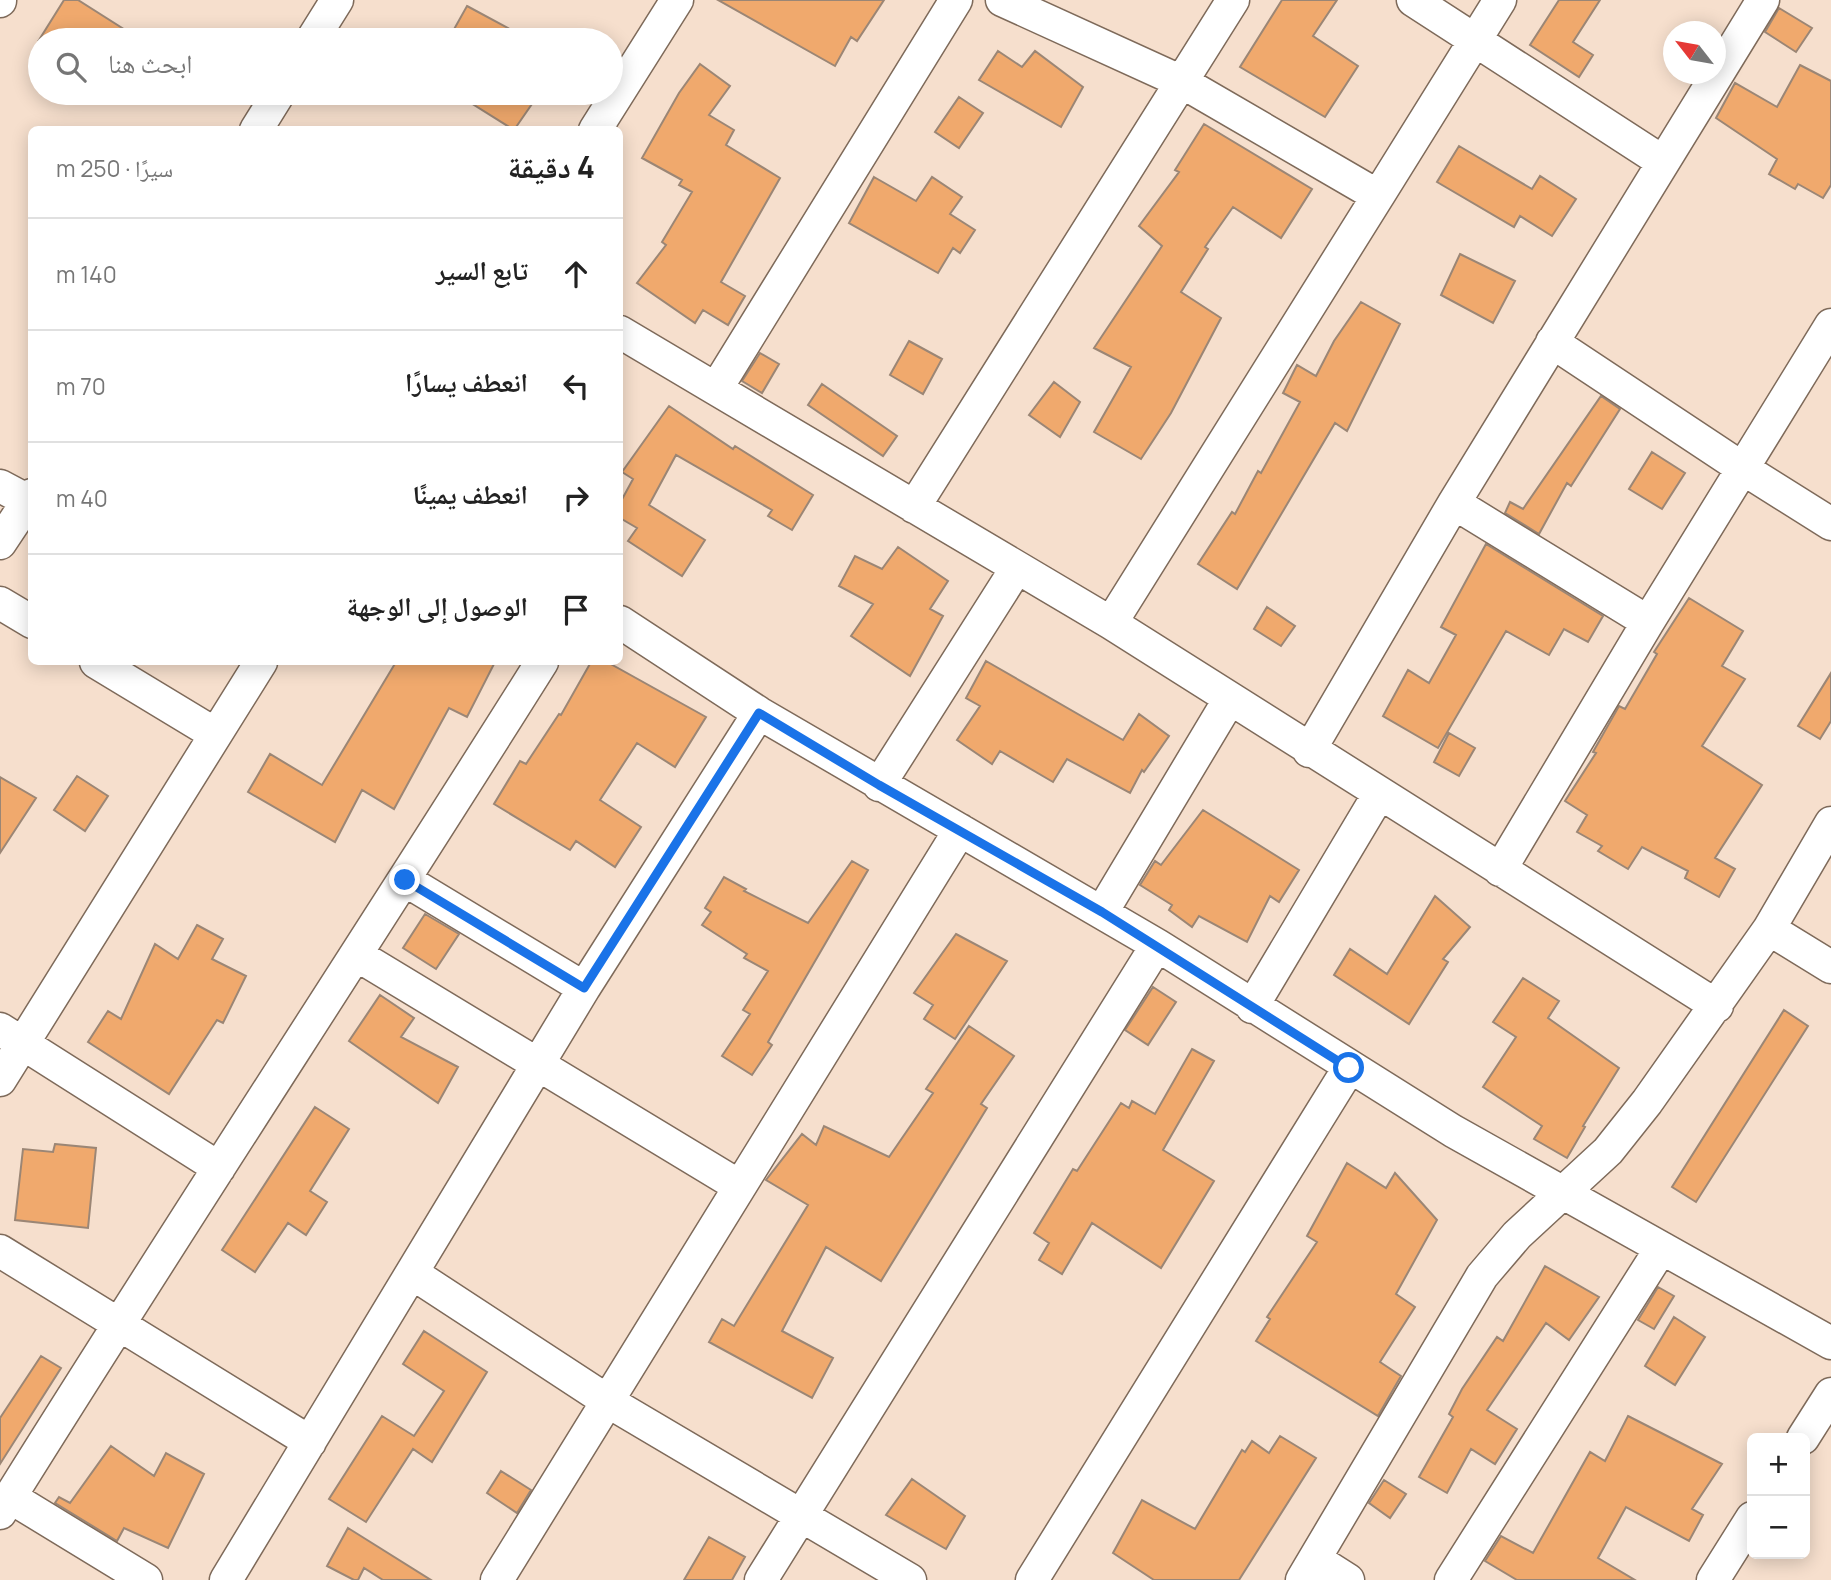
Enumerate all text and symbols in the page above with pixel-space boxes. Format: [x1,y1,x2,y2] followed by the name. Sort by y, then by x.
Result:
[1663,21,1726,84] north arrow
[28,28,623,105] search box
[108,45,192,81] text: ابحث هنا
[52,48,90,86] icon: search
[508,146,595,187] text: 4 دقيقة
[56,152,173,184] text: سيرًا · 250 m
[436,252,528,288] text: تابع السير
[557,255,595,293] icon: ahead
[56,258,117,290] text: 140 m
[405,364,528,400] text: انعطف يسارًا
[557,367,595,405] icon: left
[56,370,106,402] text: 70 m
[413,476,528,512] text: انعطف يمينًا
[557,479,595,517] icon: right
[56,482,108,514] text: 40 m
[347,588,528,624] text: الوصول إلى الوجهة
[557,591,595,629] icon: arrive
[389,864,420,895] route end
[1333,1052,1364,1083] route start
[1747,1433,1810,1559] map controls
[1747,1433,1810,1496] button: +
[1747,1496,1810,1559] button: −

